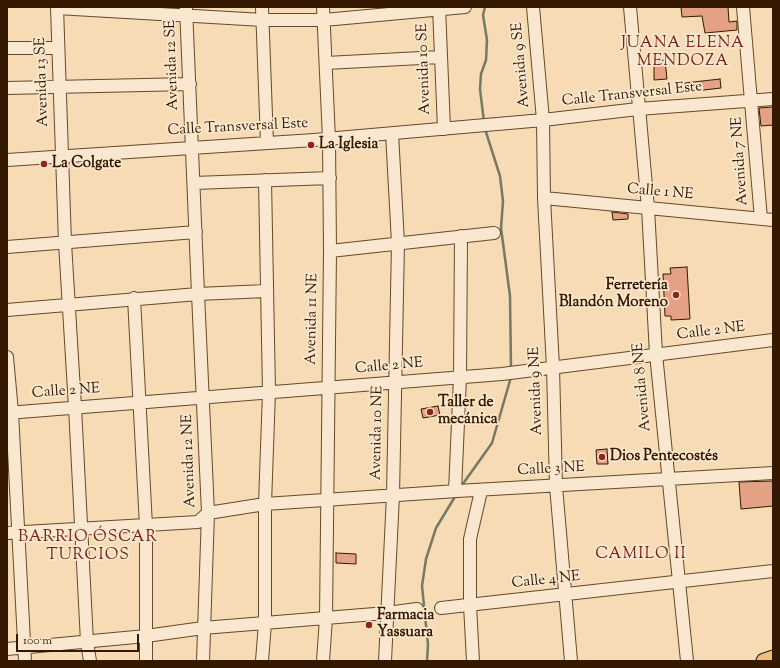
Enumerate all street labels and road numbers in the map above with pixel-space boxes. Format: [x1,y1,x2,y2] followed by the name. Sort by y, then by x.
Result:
[162,19,184,111] street label: Avenida 12 SE
[509,21,535,109] street label: Avenida 9 SE
[414,23,436,115] street label: Avenida 10 SE
[32,37,54,127] street label: Avenida 13 SE
[561,79,703,111] street label: Calle Transversal Este
[167,115,309,141] street label: Calle Transversal Este
[729,116,753,206] street label: Avenida 7 NE
[626,181,694,205] street label: Calle 1 NE
[303,273,323,365] street label: Avenida 11 NE
[676,319,746,345] street label: Calle 2 NE
[630,342,656,432] street label: Avenida 8 NE
[526,346,548,436] street label: Avenida 9 NE
[354,355,424,379] street label: Calle 2 NE
[31,381,101,403] street label: Calle 2 NE
[368,386,388,480] street label: Avenida 10 NE
[179,414,201,508] street label: Avenida 12 NE
[517,459,585,481] street label: Calle 3 NE
[511,568,581,594] street label: Calle 4 NE

